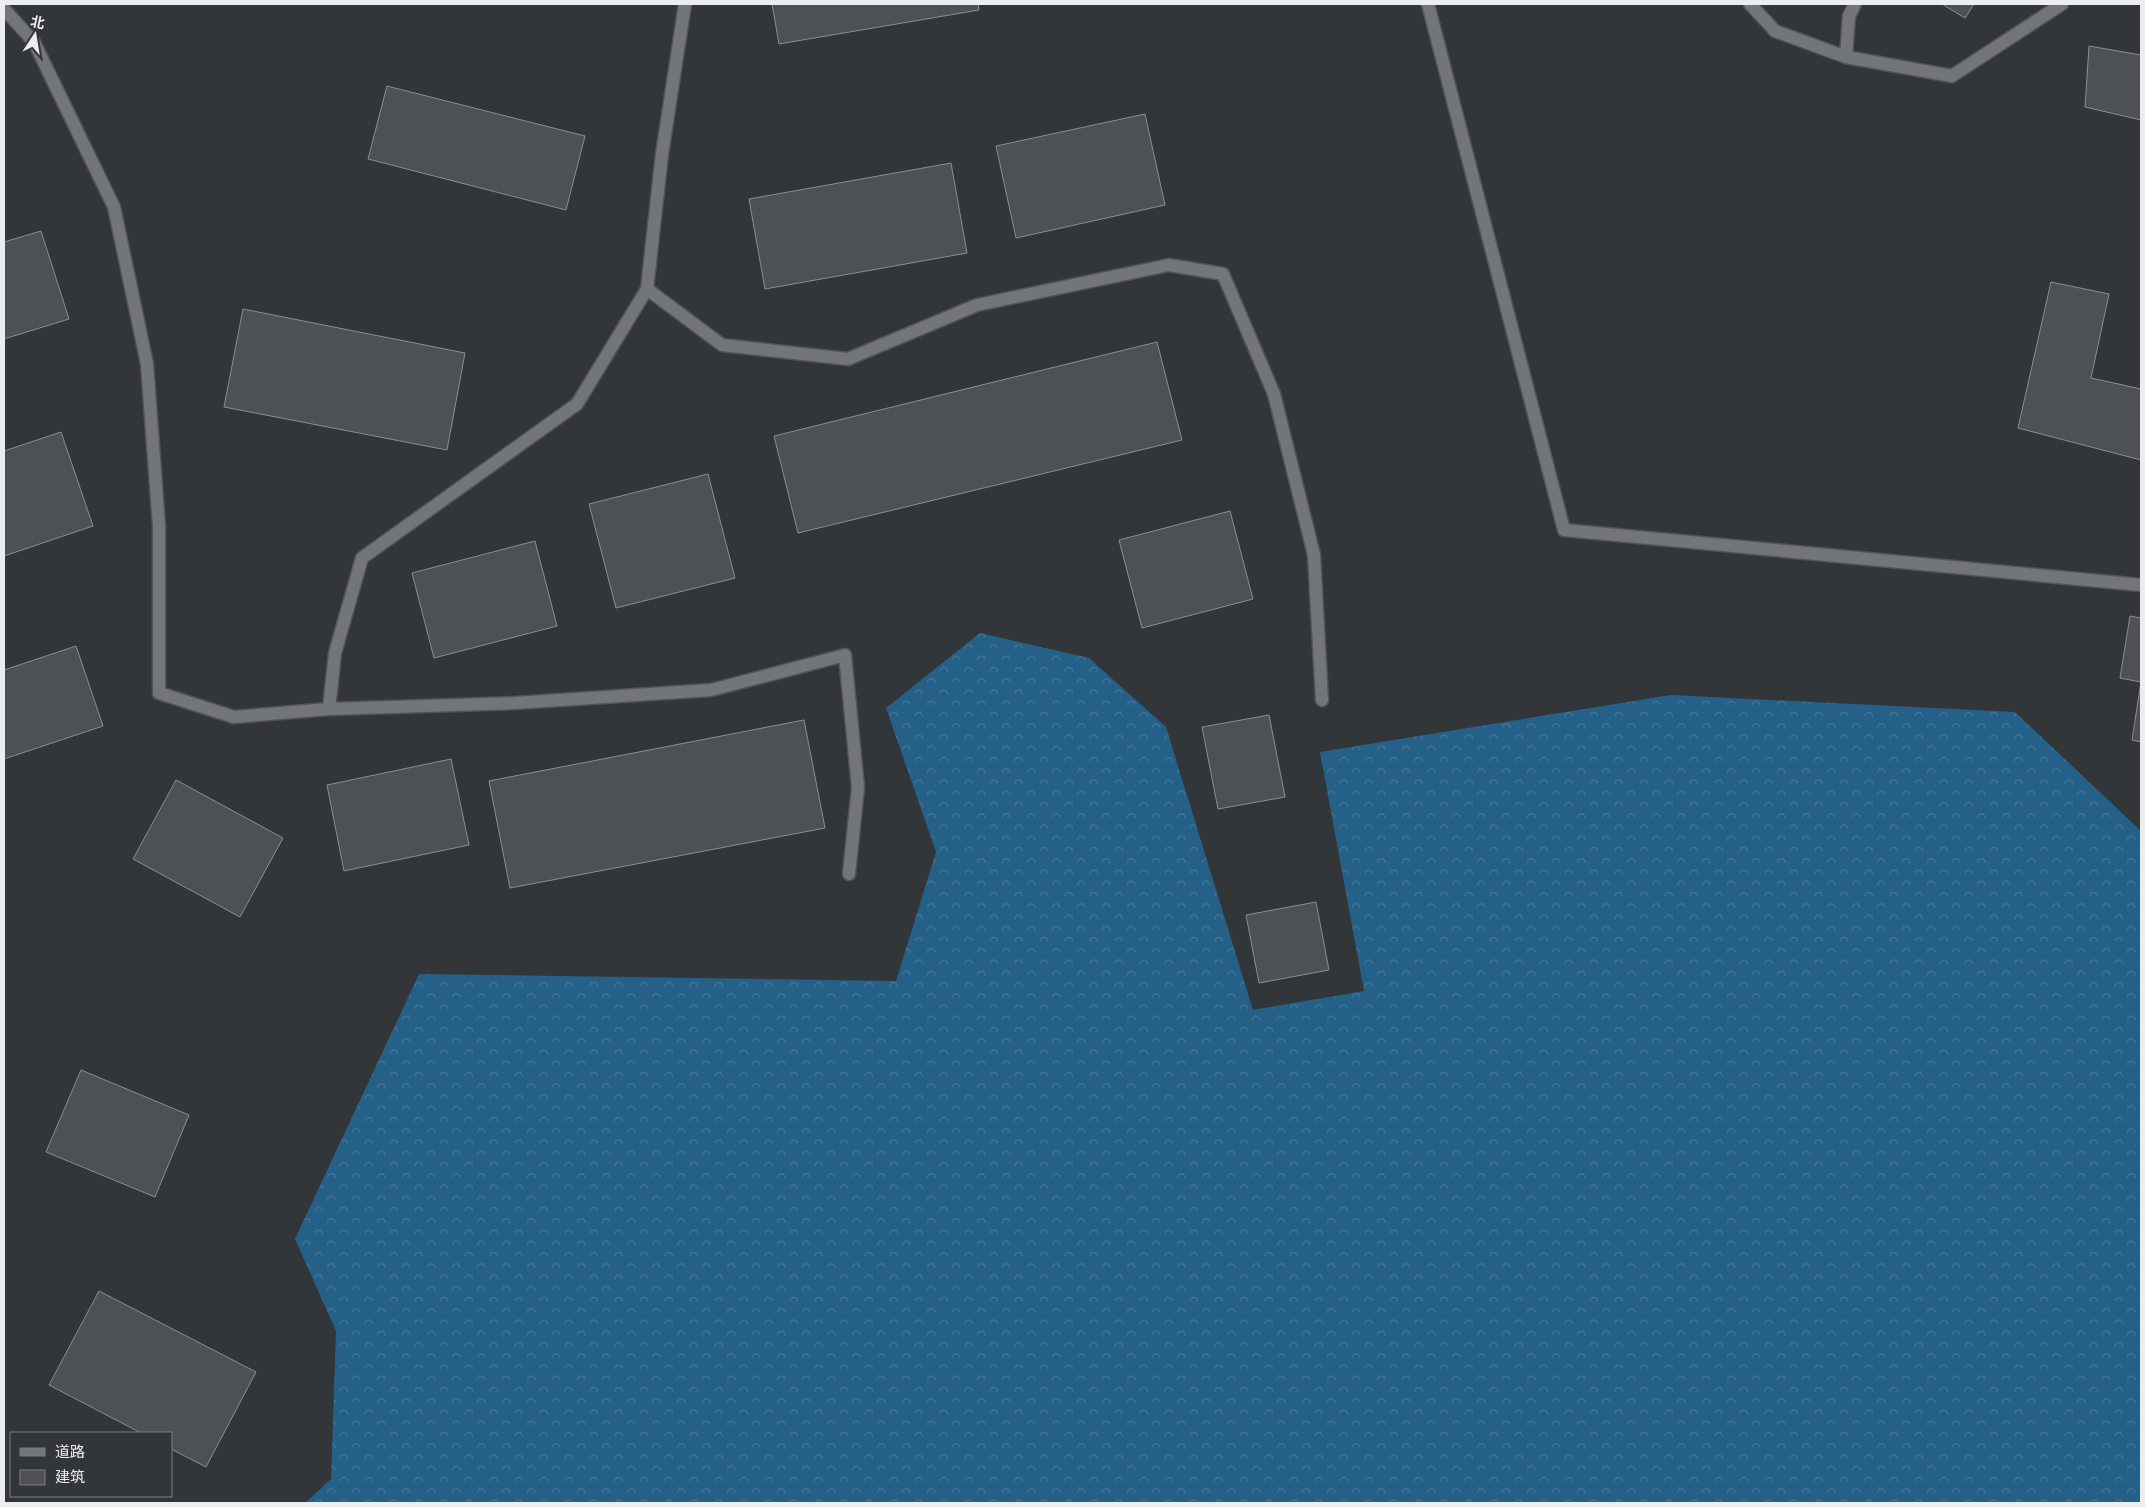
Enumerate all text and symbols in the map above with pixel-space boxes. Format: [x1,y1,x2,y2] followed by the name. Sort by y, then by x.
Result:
[10,10,60,60] north arrow
[29,11,47,34] text: 北
[10,1432,172,1497] legend
[55,1441,85,1464] text: 道路
[55,1466,85,1489] text: 建筑

